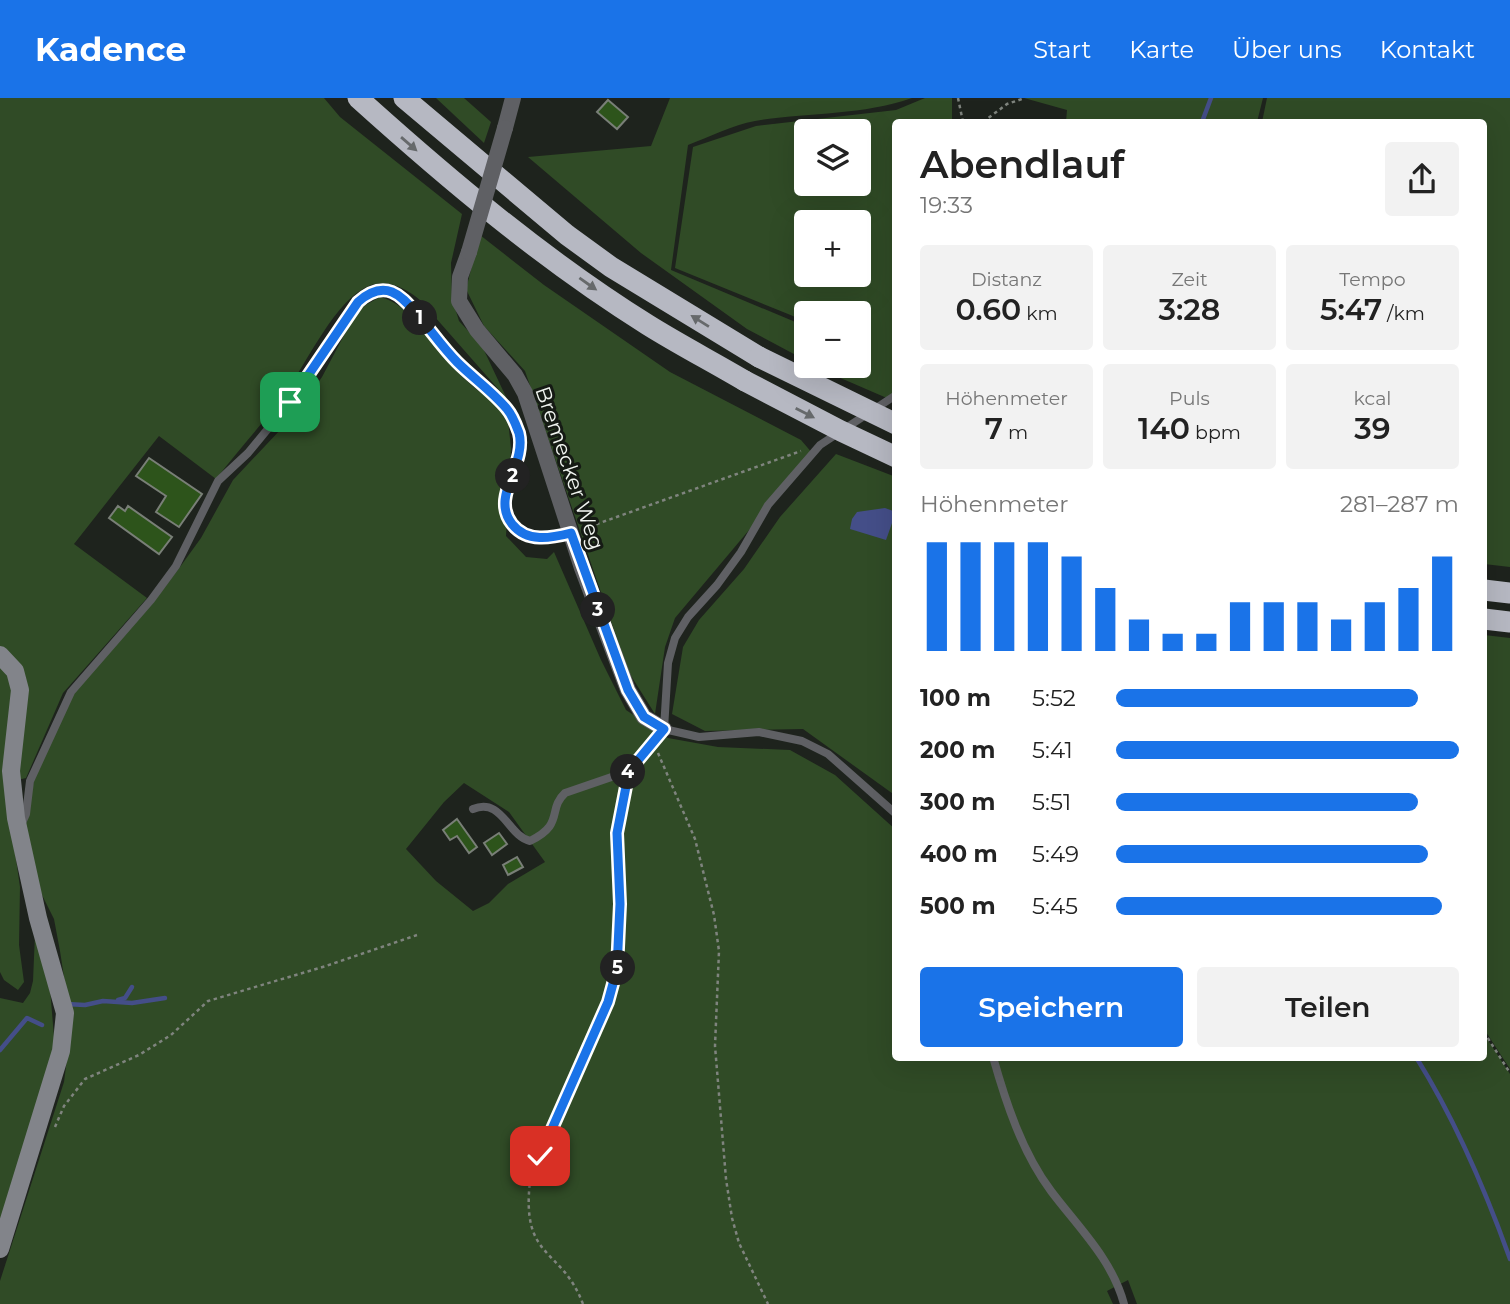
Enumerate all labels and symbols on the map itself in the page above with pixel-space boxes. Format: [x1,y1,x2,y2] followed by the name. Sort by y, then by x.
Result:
[400,135,417,151] one-way arrow
[579,277,597,291] one-way arrow
[402,300,438,336] pin: 1
[691,315,710,327] one-way arrow
[260,372,320,432] pin
[530,383,610,553] street label: Bremecker Weg
[795,408,815,419] one-way arrow
[496,458,530,494] pin: 2
[580,592,616,628] pin: 3
[610,754,646,790] pin: 4
[600,950,636,986] pin: 5
[510,1126,570,1186] pin

